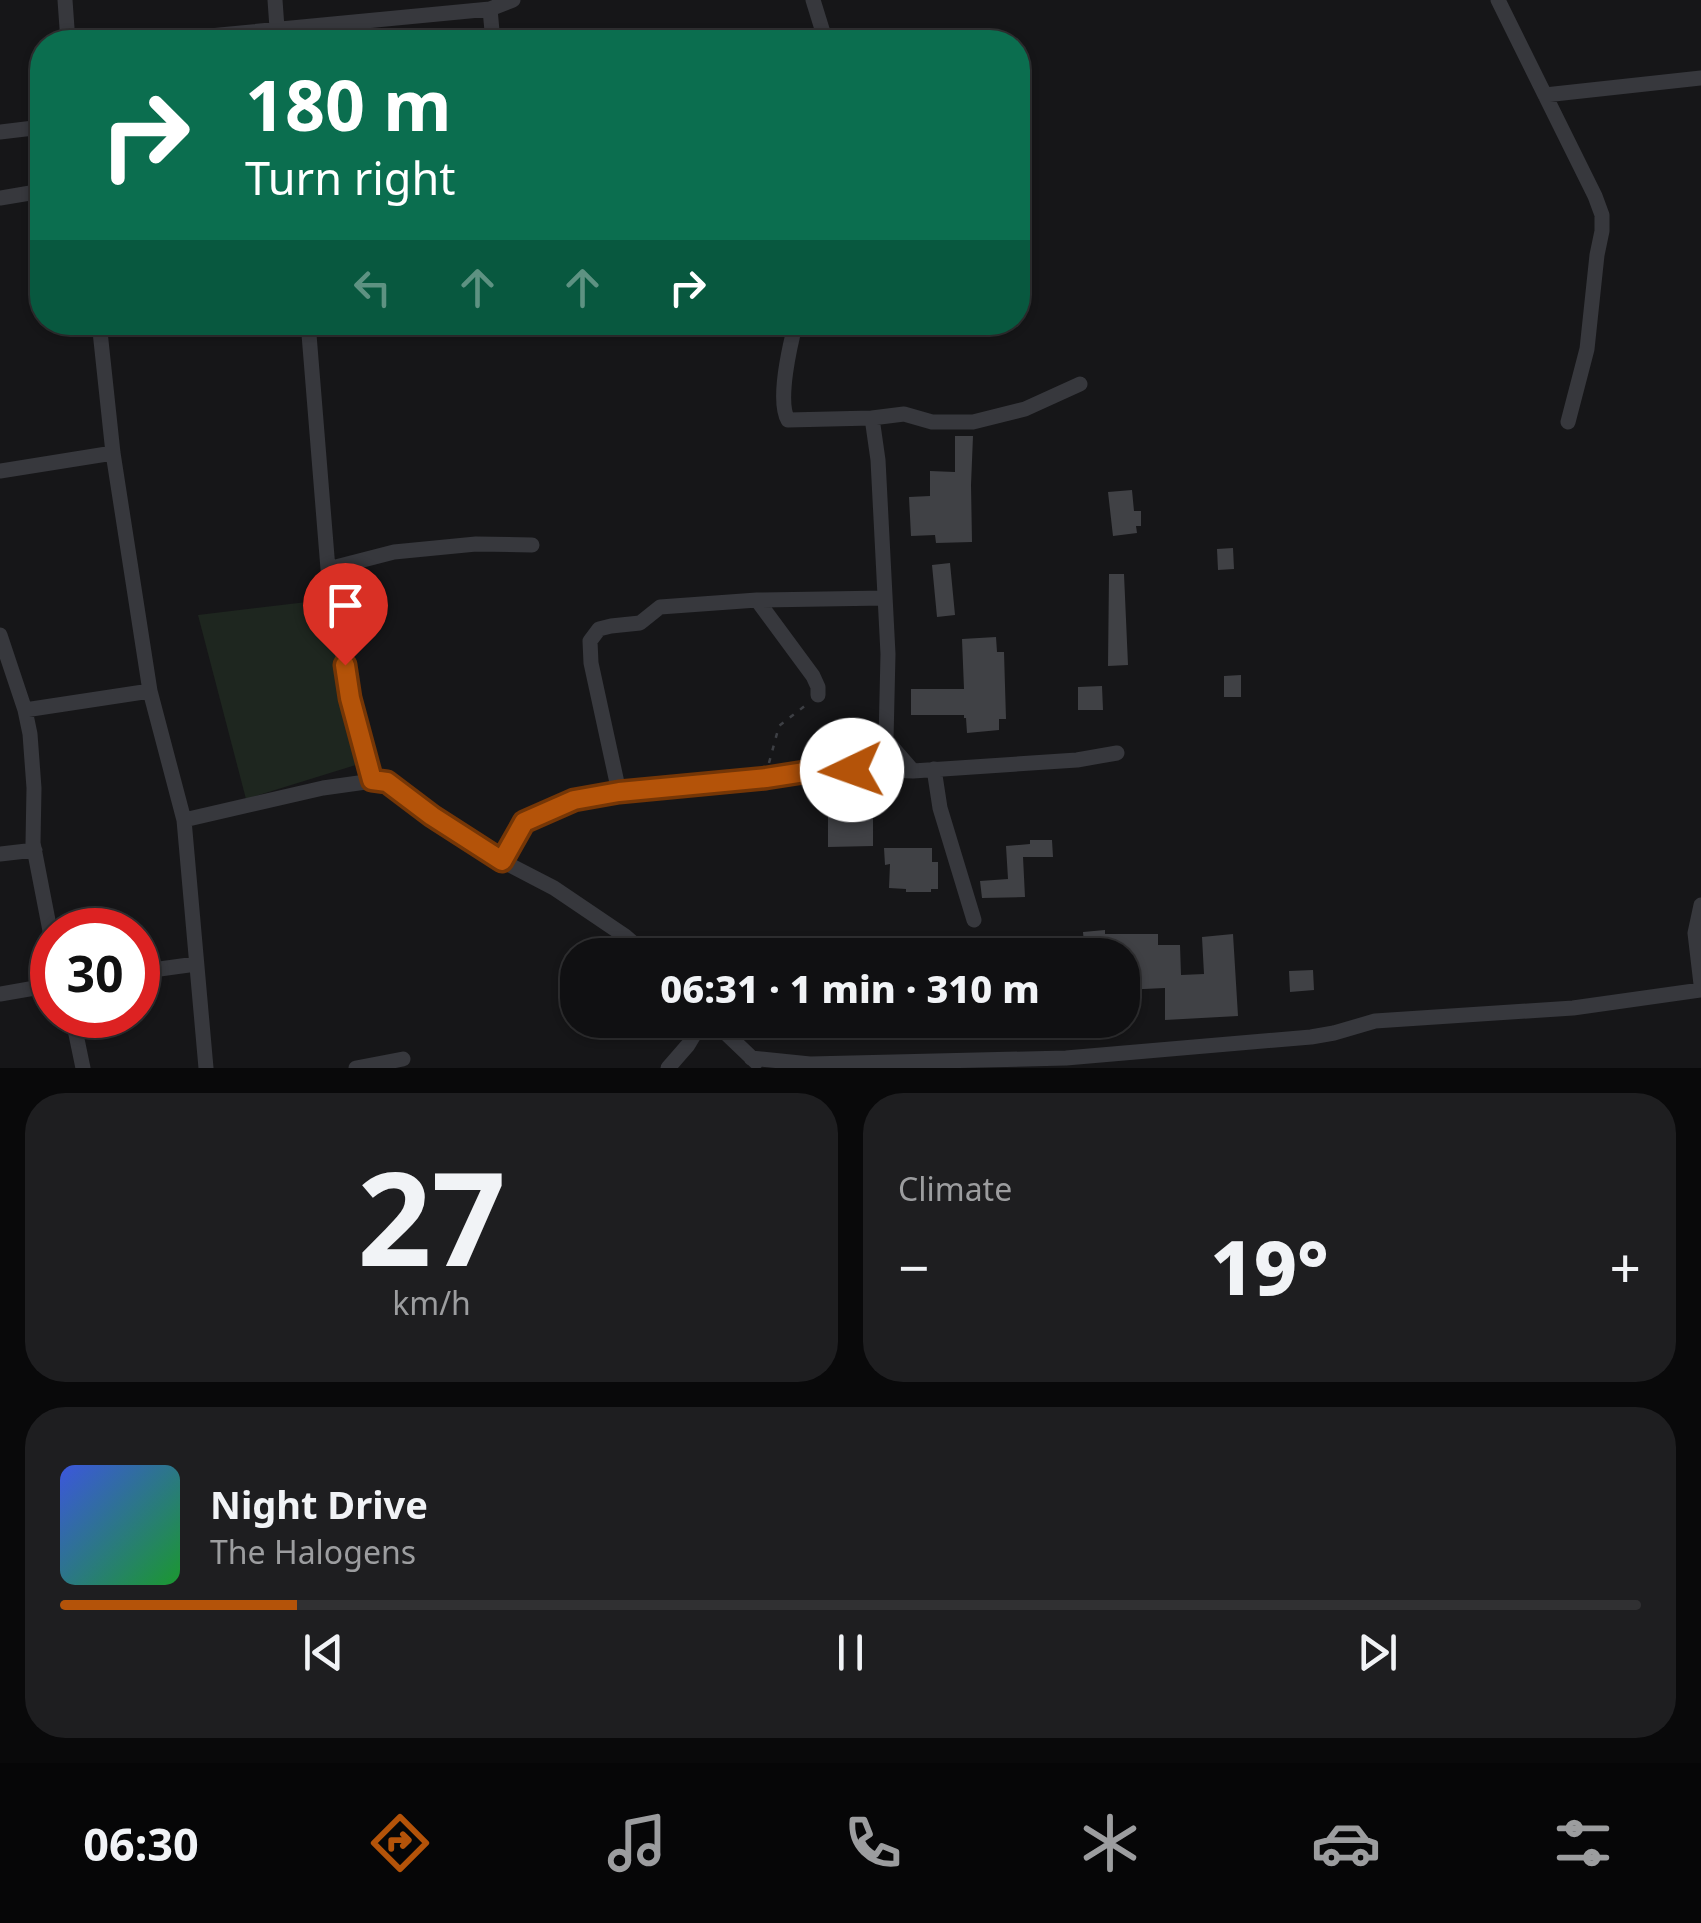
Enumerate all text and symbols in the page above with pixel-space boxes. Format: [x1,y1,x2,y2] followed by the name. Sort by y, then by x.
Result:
[245,56,452,152] text: 180 m
[80,70,210,200] icon: right
[245,147,456,208] text: Turn right
[345,260,400,315] icon: left
[450,260,505,315] icon: ahead
[555,260,610,315] icon: ahead
[660,260,715,315] icon: right
[303,563,388,666] pin
[318,578,373,633] icon: arrive
[800,718,904,822] position arrow
[30,908,160,1038] speed limit sign: 30
[660,962,1040,1014] text: 06:31 · 1 min · 310 m
[357,1127,506,1304] text: 27
[898,1167,1012,1210] text: Climate
[1210,1215,1329,1317] text: 19°
[898,1229,929,1304] text: −
[1610,1229,1641,1304] text: +
[392,1281,471,1324] text: km/h
[210,1478,428,1530] text: Night Drive
[210,1530,416,1573] text: The Halogens
[296,1625,351,1680] icon: previous
[823,1625,878,1680] icon: pause
[1350,1625,1405,1680] icon: next
[365,1808,435,1878] icon: directions
[602,1808,672,1878] icon: music
[838,1808,908,1878] icon: phone
[1075,1808,1145,1878] icon: climate
[1311,1808,1381,1878] icon: car
[1548,1808,1618,1878] icon: filters
[83,1813,199,1874] text: 06:30

